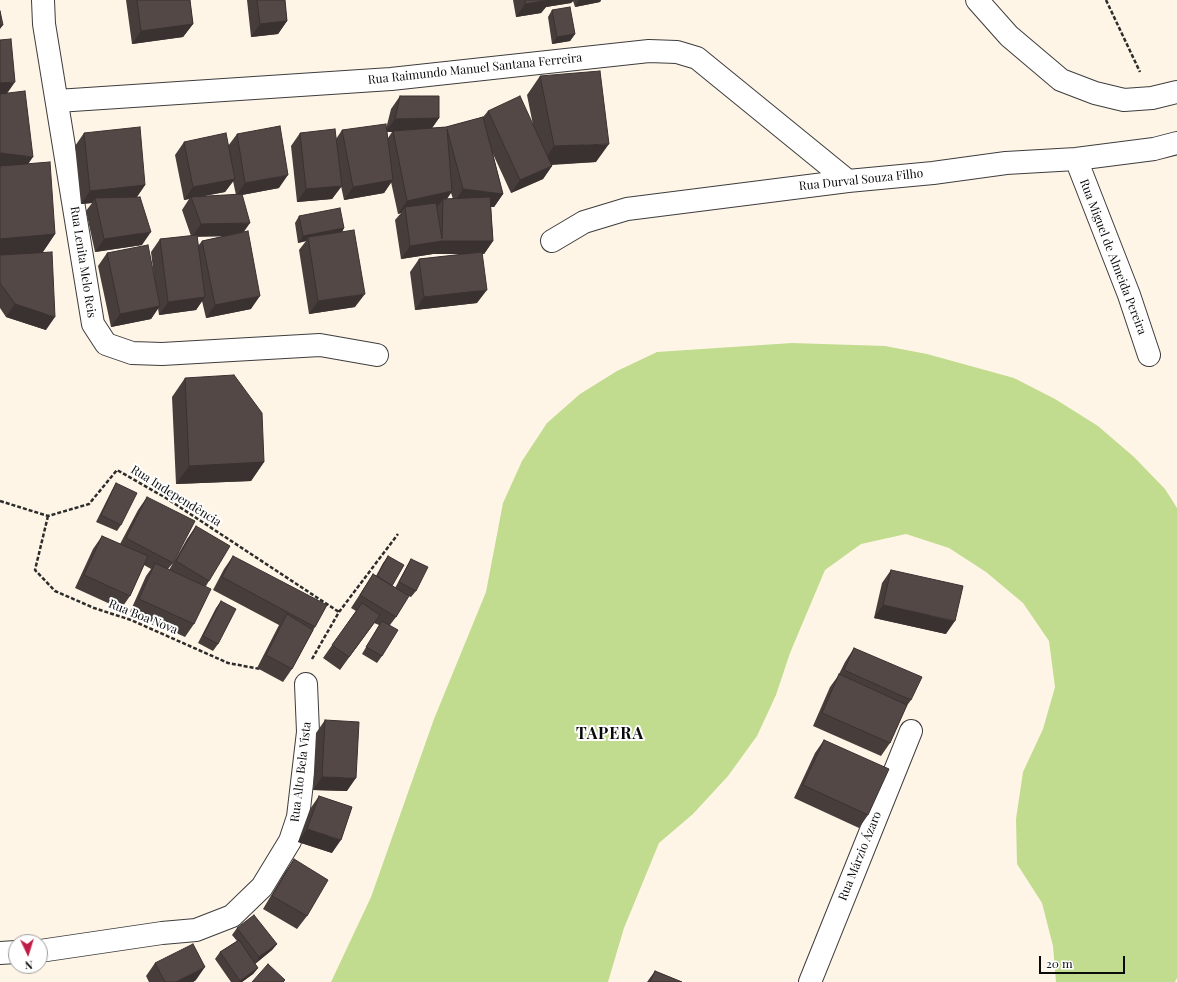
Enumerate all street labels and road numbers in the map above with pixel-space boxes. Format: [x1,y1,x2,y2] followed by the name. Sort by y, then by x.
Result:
[367,51,583,87] street label: Rua Raimundo Manuel Santana Ferreira
[798,166,924,194] street label: Rua Durval Souza Filho
[1077,177,1149,337] street label: Rua Miguel de Almeida Pereira
[67,205,99,319] street label: Rua Lenita Melo Reis
[128,462,224,530] street label: Rua Independência
[106,597,180,637] street label: Rua Boa Nova
[288,721,314,823] street label: Rua Alto Bela Vista
[836,809,884,903] street label: Rua Márzio Ázaro

